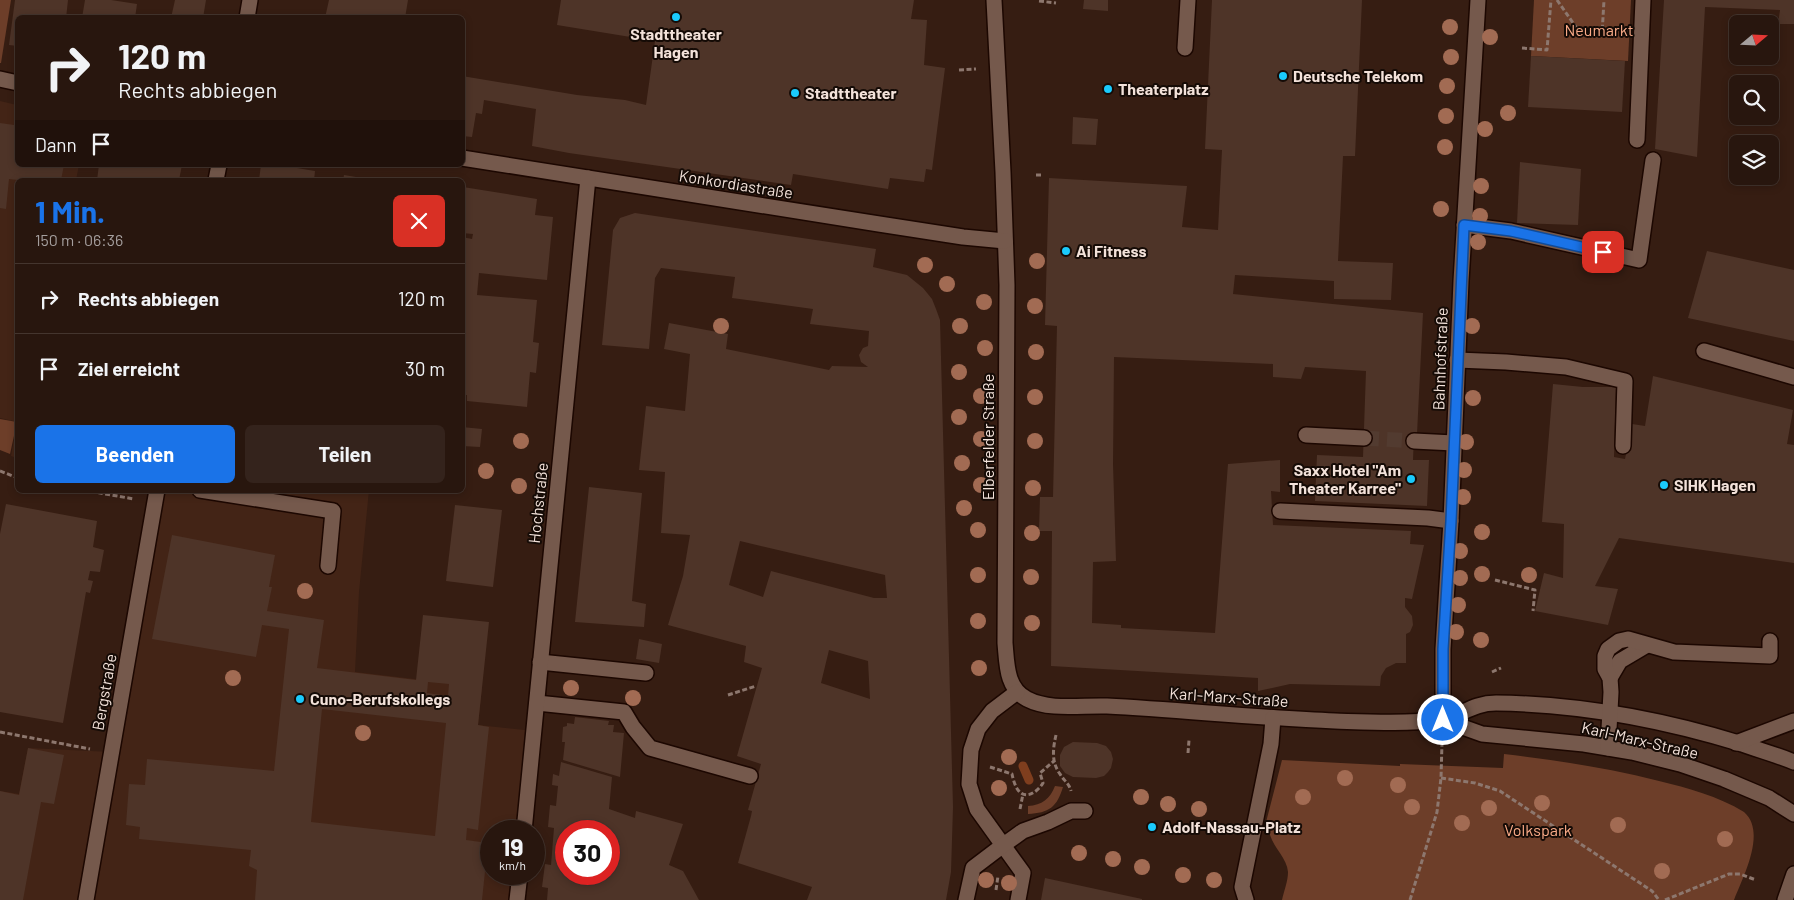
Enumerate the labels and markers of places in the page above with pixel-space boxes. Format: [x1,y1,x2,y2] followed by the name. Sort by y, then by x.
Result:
[670,11,682,23] marker: Stadttheater Hagen
[630,24,722,61] place label: Stadttheater Hagen
[1293,66,1423,85] place label: Deutsche Telekom
[1277,70,1289,82] marker: Deutsche Telekom
[1118,79,1209,98] place label: Theaterplatz
[805,83,897,102] place label: Stadttheater
[1102,83,1114,95] marker: Theaterplatz
[789,87,801,99] marker: Stadttheater
[1582,231,1624,273] pin
[1076,241,1146,260] place label: Ai Fitness
[1060,245,1072,257] marker: Ai Fitness
[1289,460,1401,497] place label: Saxx Hotel "Am Theater Karree"
[1405,473,1417,485] marker: Saxx Hotel "Am Theater Karree"
[1674,475,1756,494] place label: SIHK Hagen
[1658,479,1670,491] marker: SIHK Hagen
[310,689,450,708] place label: Cuno-Berufskollegs
[294,693,306,705] marker: Cuno-Berufskollegs
[1162,817,1301,836] place label: Adolf-Nassau-Platz
[1146,821,1158,833] marker: Adolf-Nassau-Platz

